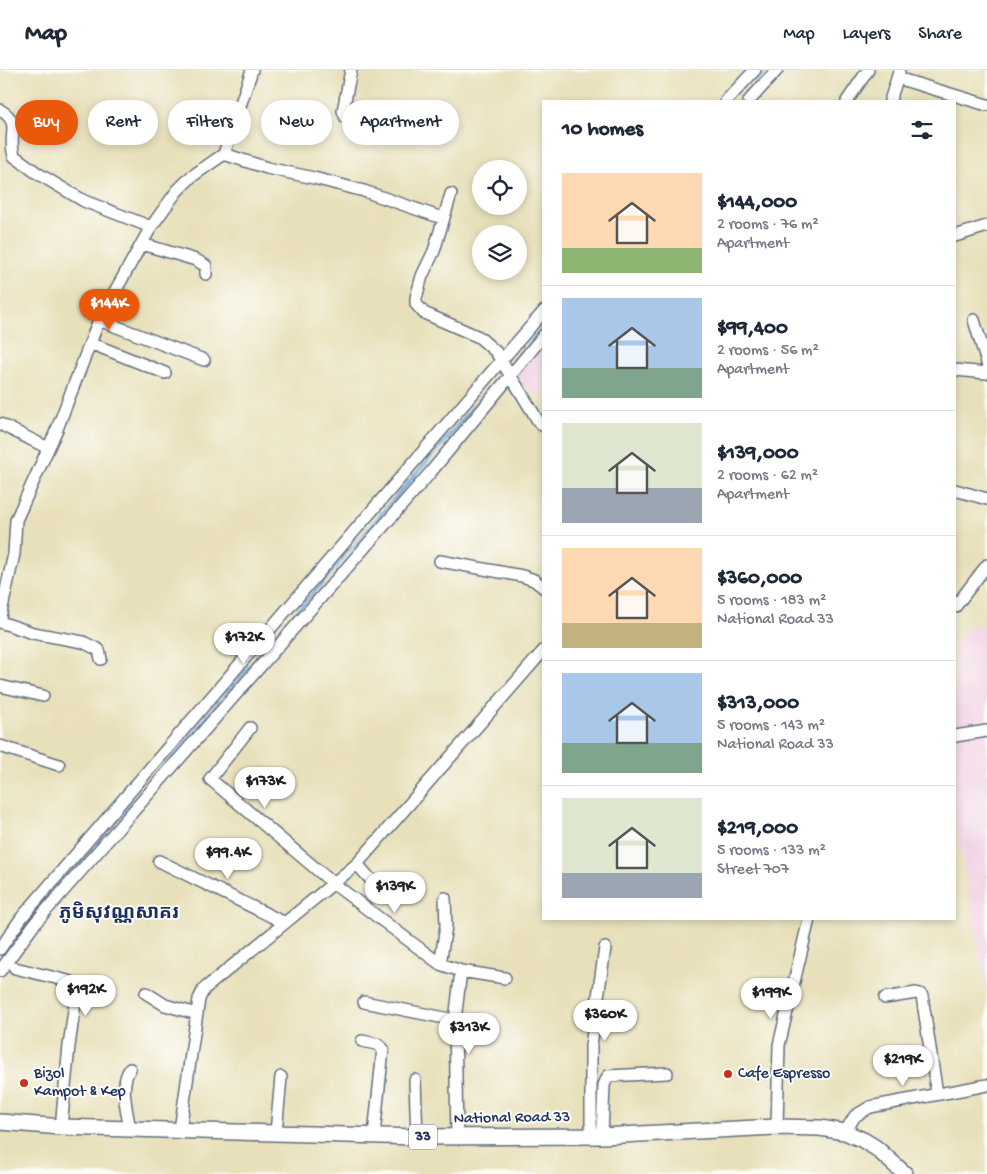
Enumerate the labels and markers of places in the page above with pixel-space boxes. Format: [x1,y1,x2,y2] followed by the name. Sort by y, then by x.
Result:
[74,288,144,331] pin: $144K
[209,622,279,665] pin: $172K
[230,766,300,809] pin: $173K
[187,838,269,880] pin: $99.4K
[360,872,430,914] pin: $139K
[51,974,121,1017] pin: $192K
[736,978,806,1020] pin: $199K
[570,1000,640,1042] pin: $360K
[434,1012,504,1055] pin: $313K
[868,1044,938,1087] pin: $219K
[33,1065,126,1102] place label: Bizol Kampot & Kep
[738,1065,830,1084] place label: Cafe Espresso
[722,1068,734,1080] marker: Cafe Espresso
[18,1077,30,1089] marker: Bizol Kampot & Kep

